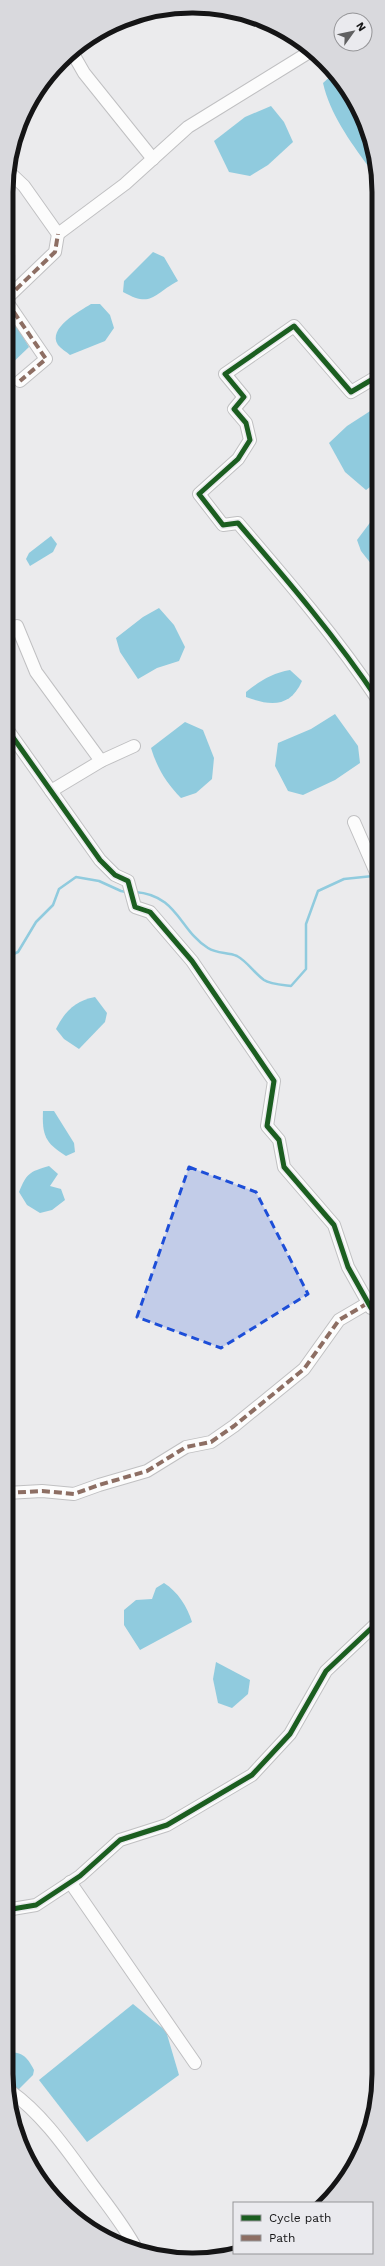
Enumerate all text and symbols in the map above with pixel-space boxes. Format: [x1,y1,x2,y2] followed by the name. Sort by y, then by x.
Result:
[333,12,373,52] north arrow
[353,20,369,34] text: N
[233,2202,373,2254] legend
[269,2211,331,2225] text: Cycle path
[269,2231,295,2245] text: Path

